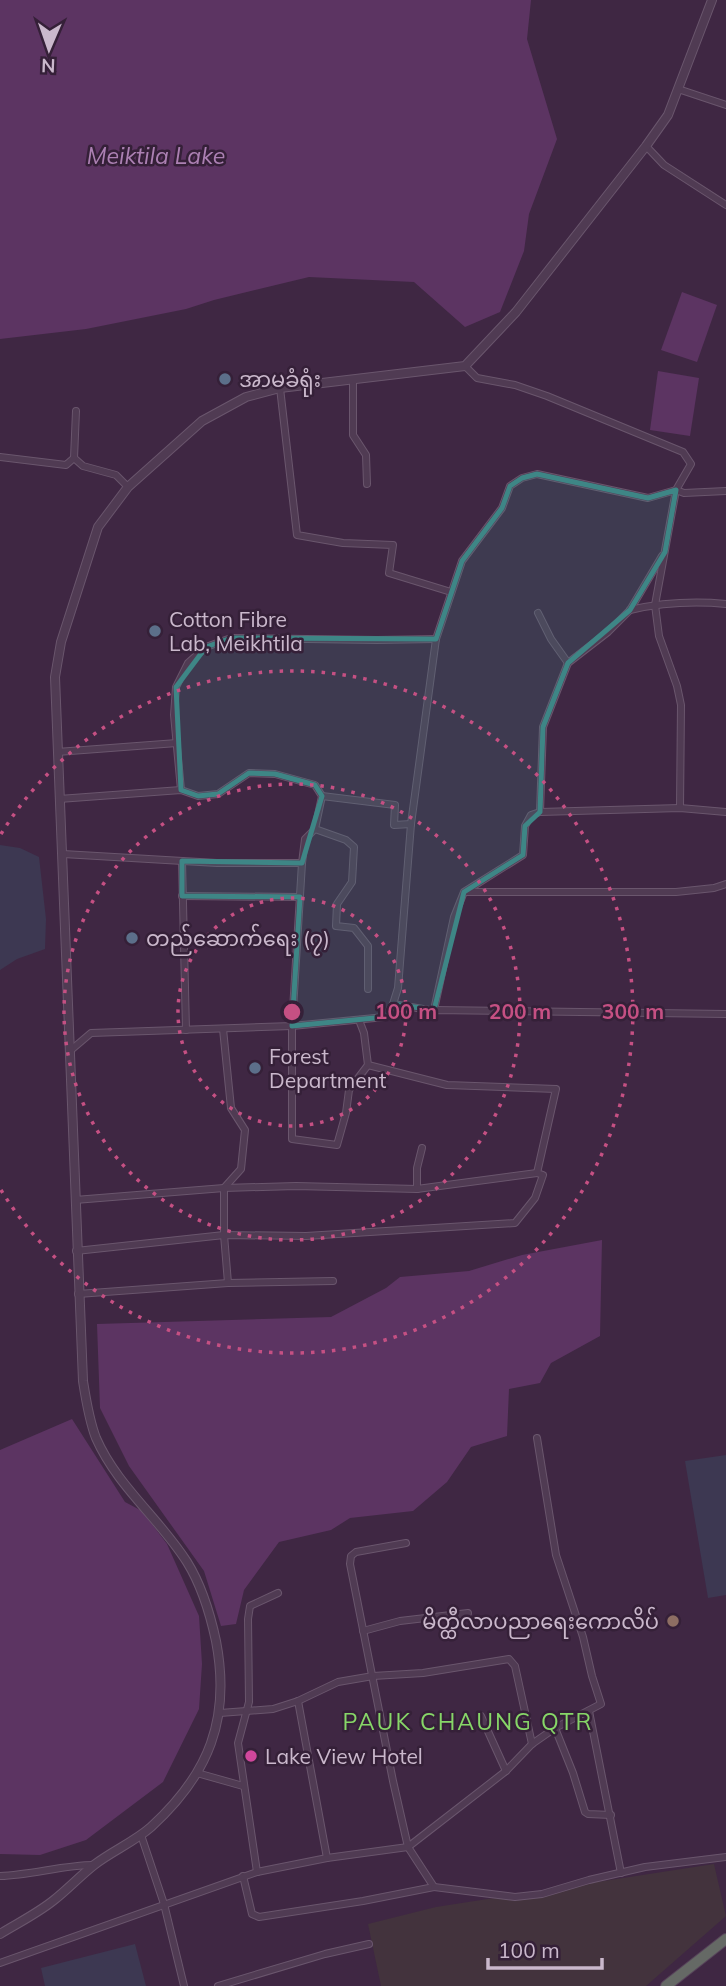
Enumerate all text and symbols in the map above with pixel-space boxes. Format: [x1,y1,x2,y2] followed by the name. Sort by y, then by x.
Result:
[14,14,84,84] north arrow
[41,54,56,78] text: N
[87,141,225,170] water label: Meiktila Lake
[239,366,321,397] place label: အာမခံရုံး
[217,371,233,387] marker: အာမခံရုံး
[169,606,303,656] place label: Cotton Fibre Lab, Meikhtila
[147,623,163,639] marker: Cotton Fibre Lab, Meikhtila
[146,923,330,956] place label: တည်ဆောက်ရေး (၇)
[124,930,140,946] marker: တည်ဆောက်ရေး (၇)
[375,998,437,1024] text: 100 m
[489,998,551,1024] text: 200 m
[602,998,664,1024] text: 300 m
[280,1000,304,1024] centre of rings
[269,1043,386,1093] place label: Forest Department
[247,1060,263,1076] marker: Forest Department
[422,1606,659,1639] place label: မိတ္ထီလာပညာရေးကောလိပ်
[665,1613,681,1629] marker: မိတ္ထီလာပညာရေးကောလိပ်
[343,1707,593,1736] district label: PAUK CHAUNG QTR
[265,1743,423,1769] place label: Lake View Hotel
[243,1748,259,1764] marker: Lake View Hotel
[488,1926,602,1970] scale bar
[498,1937,560,1963] text: 100 m

